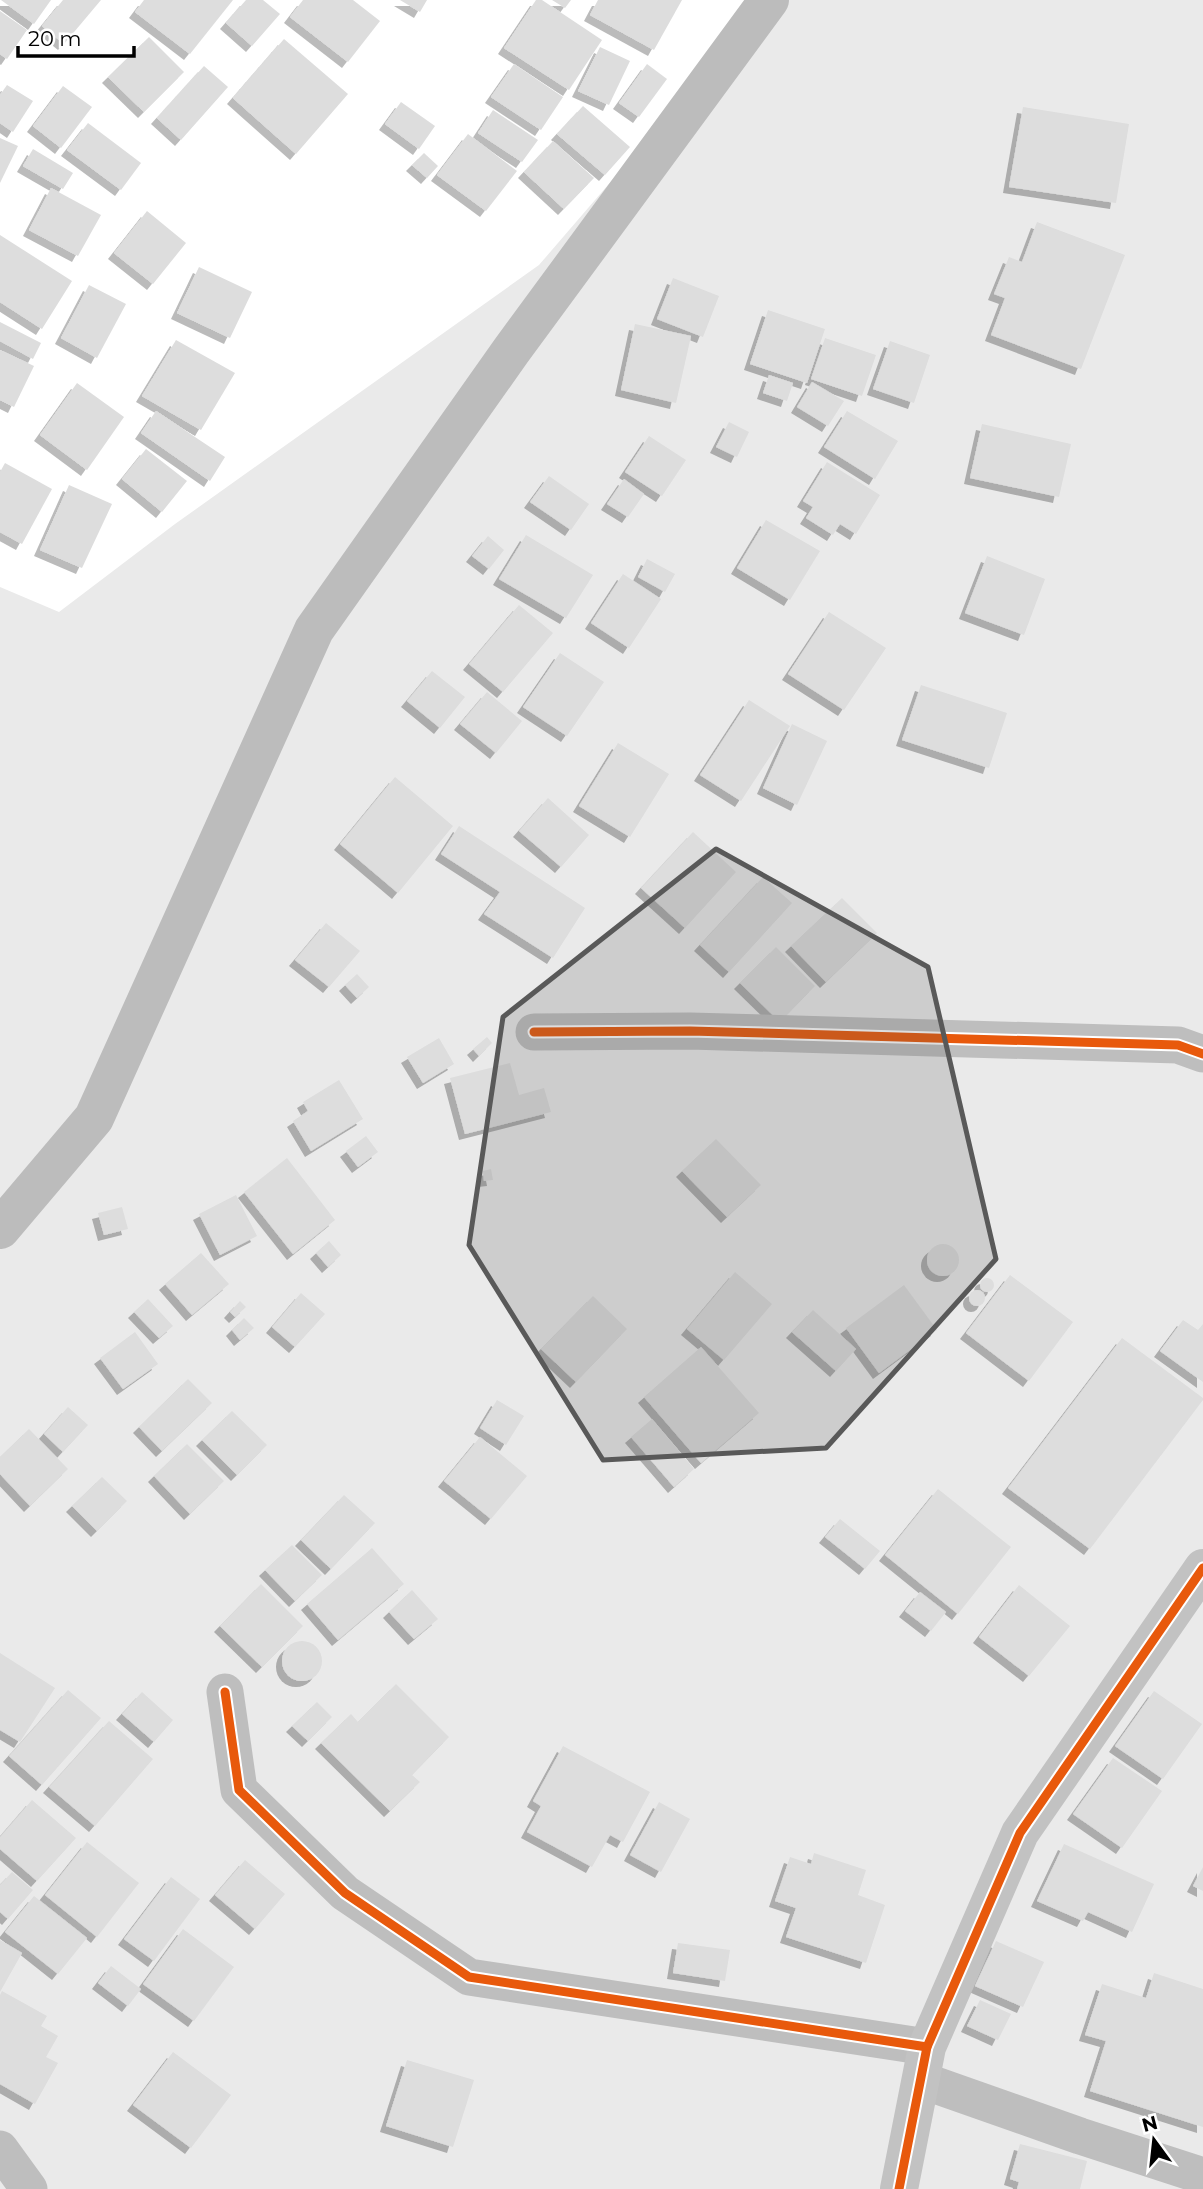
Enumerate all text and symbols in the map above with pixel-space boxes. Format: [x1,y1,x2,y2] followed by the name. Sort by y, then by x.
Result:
[18,14,133,58] scale bar
[28,26,82,51] text: 20 m
[1119,2105,1189,2175] north arrow
[1139,2111,1160,2137] text: N

